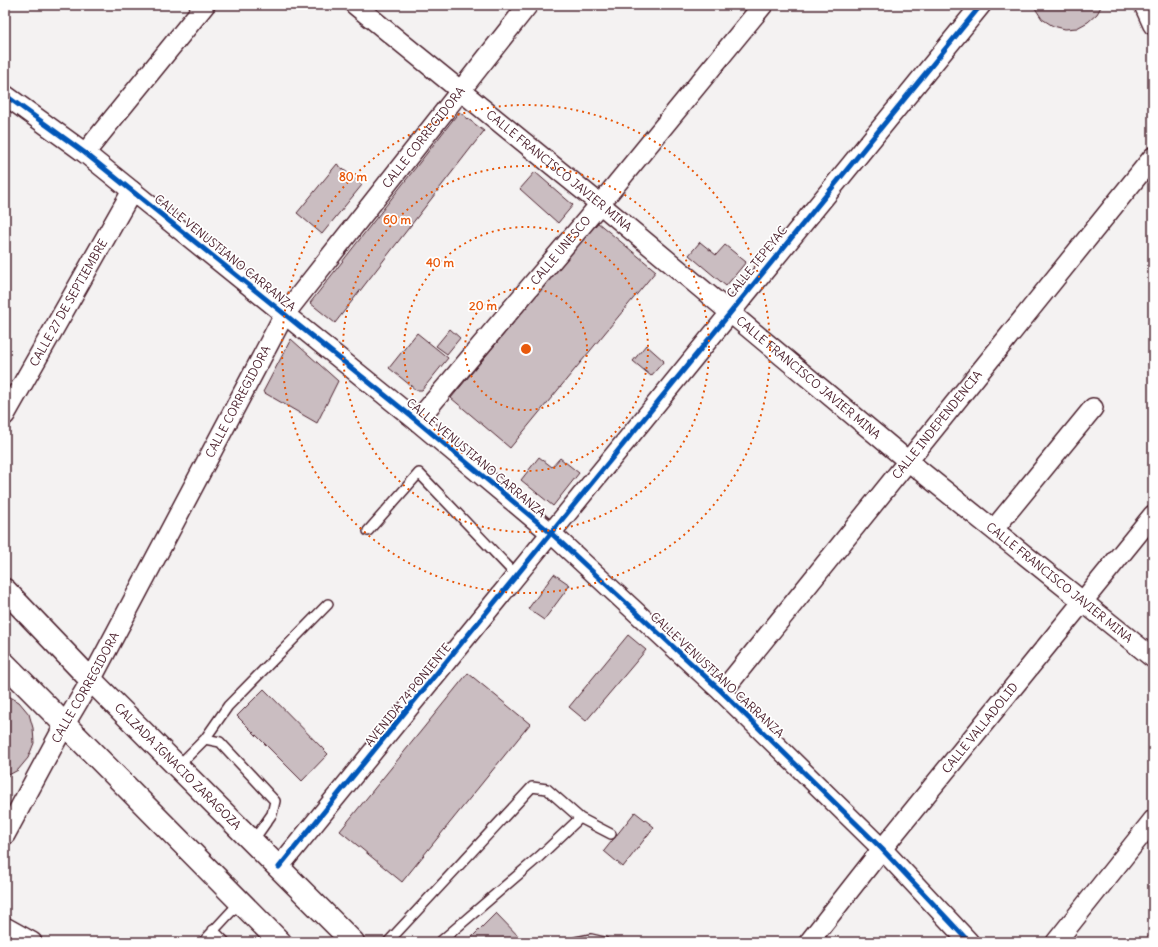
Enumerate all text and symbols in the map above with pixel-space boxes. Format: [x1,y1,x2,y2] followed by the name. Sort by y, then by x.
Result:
[379,83,468,191] street label: CALLE CORREGIDORA
[483,107,635,235] street label: CALLE FRANCISCO JAVIER MINA
[339,169,368,184] text: 80 m
[152,191,299,314] street label: CALLE VENUSTIANO CARRANZA
[383,212,412,227] text: 60 m
[527,213,594,288] street label: CALLE UNESCO
[723,223,790,301] street label: CALLE TEPEYAC
[26,236,110,369] street label: CALLE 27 DE SEPTIEMBRE
[426,255,455,270] text: 40 m
[469,298,497,313] text: 20 m
[733,313,884,442] street label: CALLE FRANCISCO JAVIER MINA
[519,342,533,356] centre of rings
[202,343,274,460] street label: CALLE CORREGIDORA
[889,367,985,482] street label: CALLE INDEPENDENCIA
[404,395,549,521] street label: CALLE VENUSTIANO CARRANZA
[983,519,1136,646] street label: CALLE FRANCISCO JAVIER MINA
[647,609,788,741] street label: CALLE VENUSTIANO CARRANZA
[48,629,122,745] street label: CALLE CORREGIDORA
[361,640,454,749] street label: AVENIDA 74 PONIENTE
[939,679,1021,776] street label: CALLE VALLADOLID
[112,700,245,833] street label: CALZADA IGNACIO ZARAGOZA

